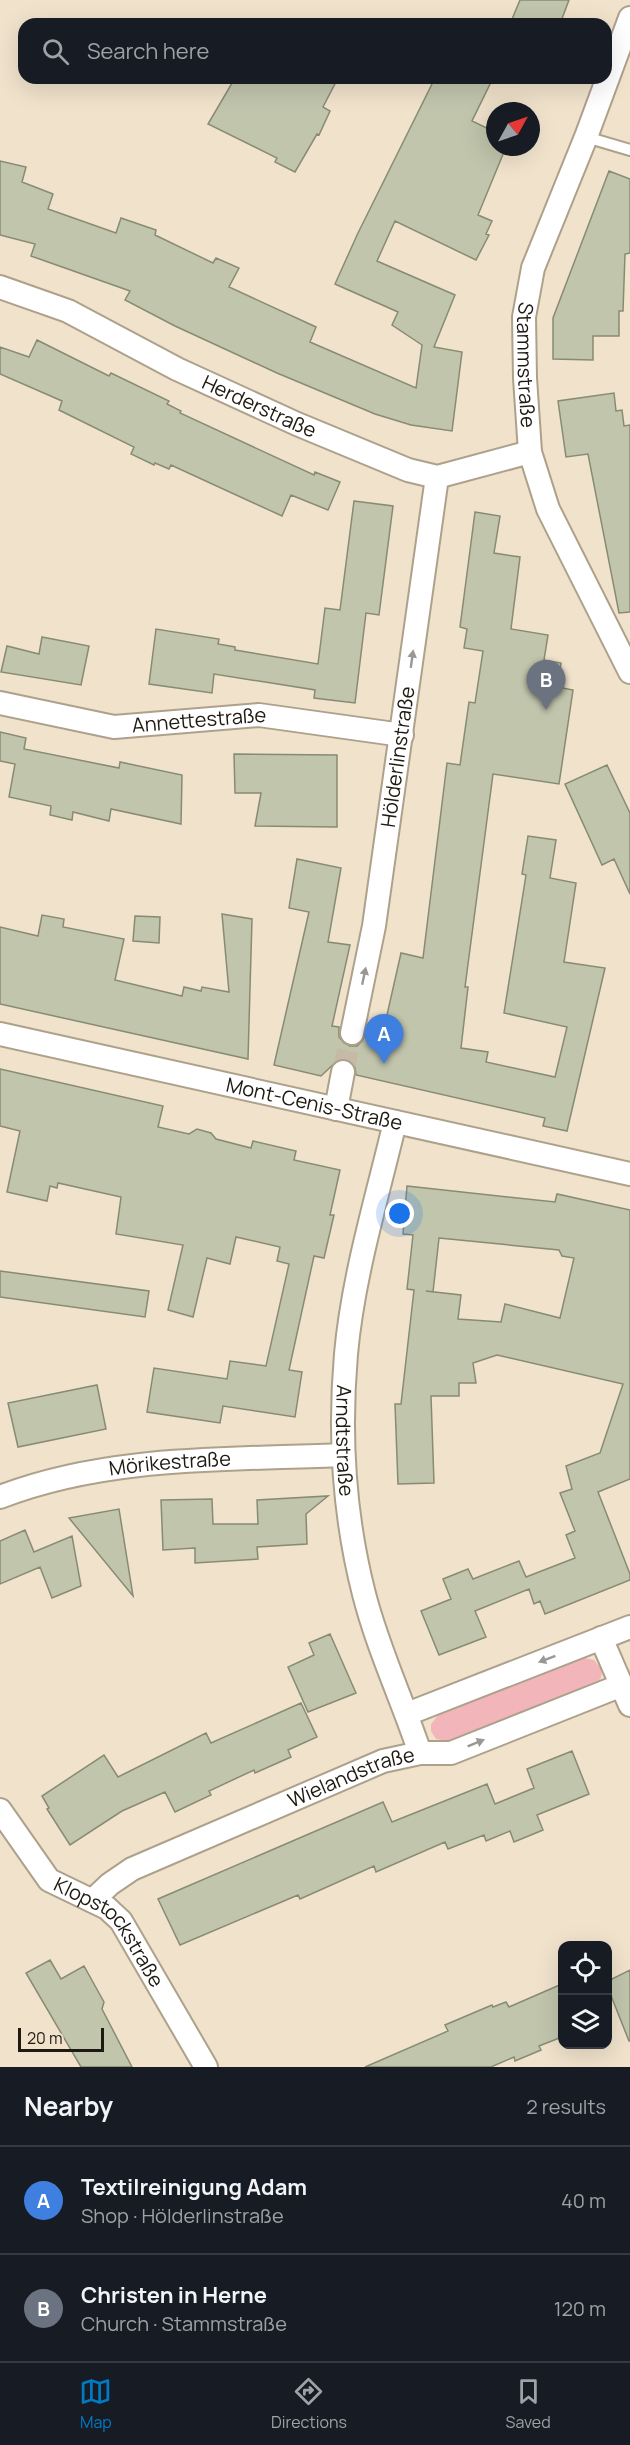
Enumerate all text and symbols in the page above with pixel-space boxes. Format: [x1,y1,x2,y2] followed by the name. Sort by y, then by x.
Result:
[18,18,612,84] search box
[39,35,72,68] icon: search
[87,36,209,66] text: Search here
[486,102,540,156] north arrow
[511,300,542,429] street label: Stammstraße
[198,368,321,444] street label: Herderstraße
[408,649,417,668] one-way arrow
[526,660,566,710] pin: B
[374,684,420,829] street label: Hölderlinstraße
[131,701,268,738] street label: Annettestraße
[359,967,369,985] one-way arrow
[364,1014,404,1064] pin: A
[224,1071,405,1136] street label: Mont-Cenis-Straße
[385,1199,414,1228] your location
[330,1384,361,1498] street label: Arndtstraße
[107,1445,231,1482] street label: Mörikestraße
[538,1655,556,1664] one-way arrow
[468,1738,486,1748] one-way arrow
[283,1741,417,1813] street label: Wielandstraße
[50,1870,171,1992] street label: Klopstockstraße
[558,1941,612,2049] map controls
[558,1941,612,1995] button: locate
[558,1995,612,2049] button: layers
[18,2025,104,2052] scale bar
[27,2027,63,2049] text: 20 m
[24,2088,113,2124] text: Nearby
[526,2093,606,2120] text: 2 results
[81,2172,307,2202] text: Textilreinigung Adam
[37,2187,50,2214] text: A
[561,2187,606,2214] text: 40 m
[81,2202,284,2229] text: Shop · Hölderlinstraße
[81,2280,267,2310] text: Christen in Herne
[37,2295,50,2322] text: B
[554,2295,606,2322] text: 120 m
[81,2310,287,2337] text: Church · Stammstraße
[79,2375,112,2433] tab: Map
[271,2375,347,2433] tab: Directions
[506,2375,551,2433] tab: Saved

